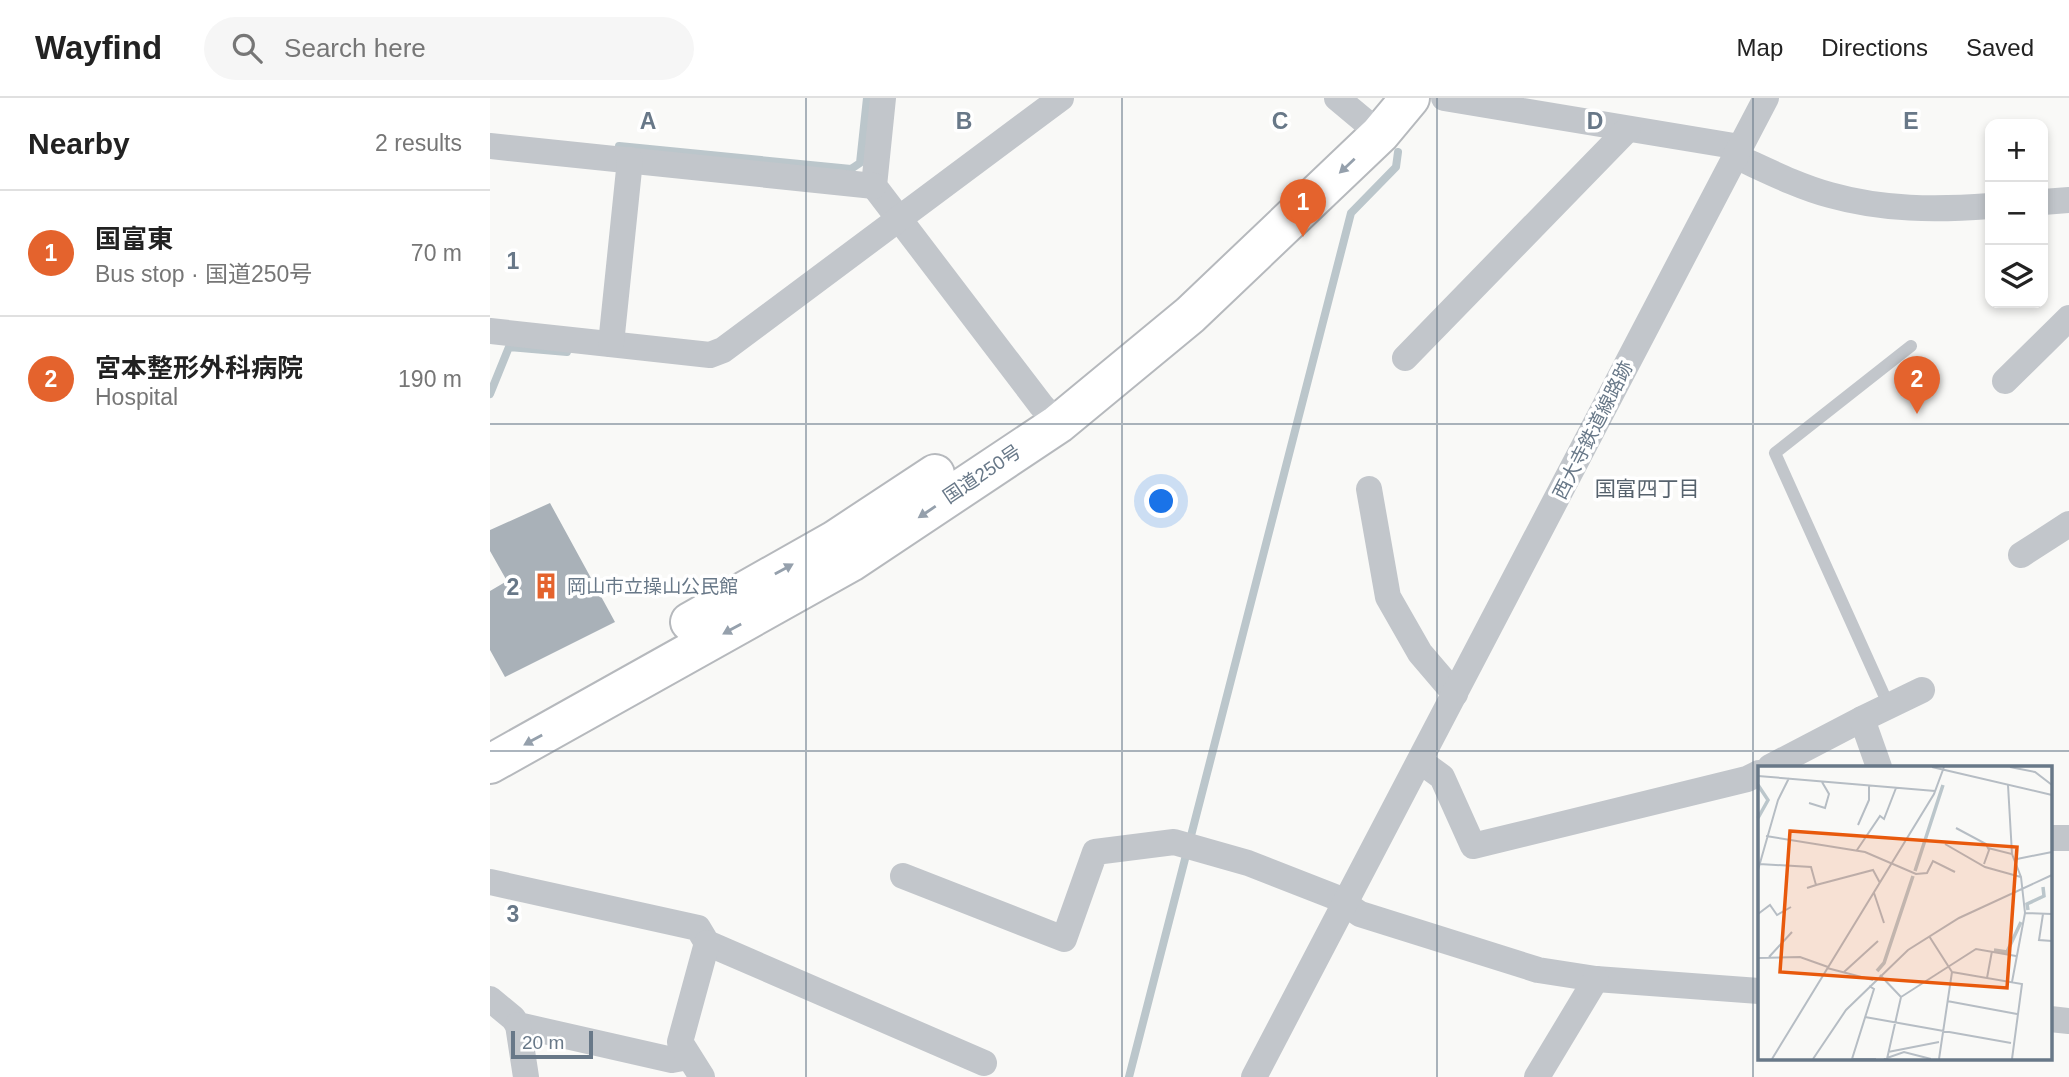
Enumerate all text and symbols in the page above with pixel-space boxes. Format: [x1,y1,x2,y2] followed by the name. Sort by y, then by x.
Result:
[204,17,694,80] search box
[35,29,162,66] text: Wayfind
[228,29,266,67] icon: search
[284,33,426,63] text: Search here
[1737,34,1783,61] text: Map
[1821,34,1928,61] text: Directions
[1966,34,2034,61] text: Saved
[640,108,656,134] text: A
[956,108,972,134] text: B
[1272,108,1288,134] text: C
[1587,108,1603,134] text: D
[1903,108,1919,134] text: E
[1985,119,2048,308] map controls
[1985,119,2048,182] button: +
[28,127,130,160] text: Nearby
[375,130,462,156] text: 2 results
[1339,157,1356,173] one-way arrow
[1280,179,1326,237] pin: 1
[1985,182,2048,245] button: −
[95,224,173,254] text: 国富東
[45,240,57,266] text: 1
[411,240,462,266] text: 70 m
[1985,245,2048,308] button: layers
[507,248,520,274] text: 1
[95,261,312,287] text: Bus stop · 国道250号
[95,353,303,383] text: 宮本整形外科病院
[1894,356,1940,414] pin: 2
[1549,358,1637,502] street label: 西大寺鉄道線路跡
[45,366,57,392] text: 2
[398,366,462,392] text: 190 m
[95,384,178,410] text: Hospital
[939,440,1025,508] street label: 国道250号
[1595,477,1700,500] district label: 国富四丁目
[1144,484,1178,518] your location
[917,505,936,518] one-way arrow
[774,563,794,575] one-way arrow
[531,571,561,601] building icon: 岡山市立操山公民館
[507,574,519,600] text: 2
[567,576,738,597] place label: 岡山市立操山公民館
[722,623,741,635] one-way arrow
[523,734,543,746] one-way arrow
[1758,766,2052,1060] inset map
[507,901,519,927] text: 3
[511,1028,593,1060] scale bar
[522,1032,564,1053] text: 20 m

